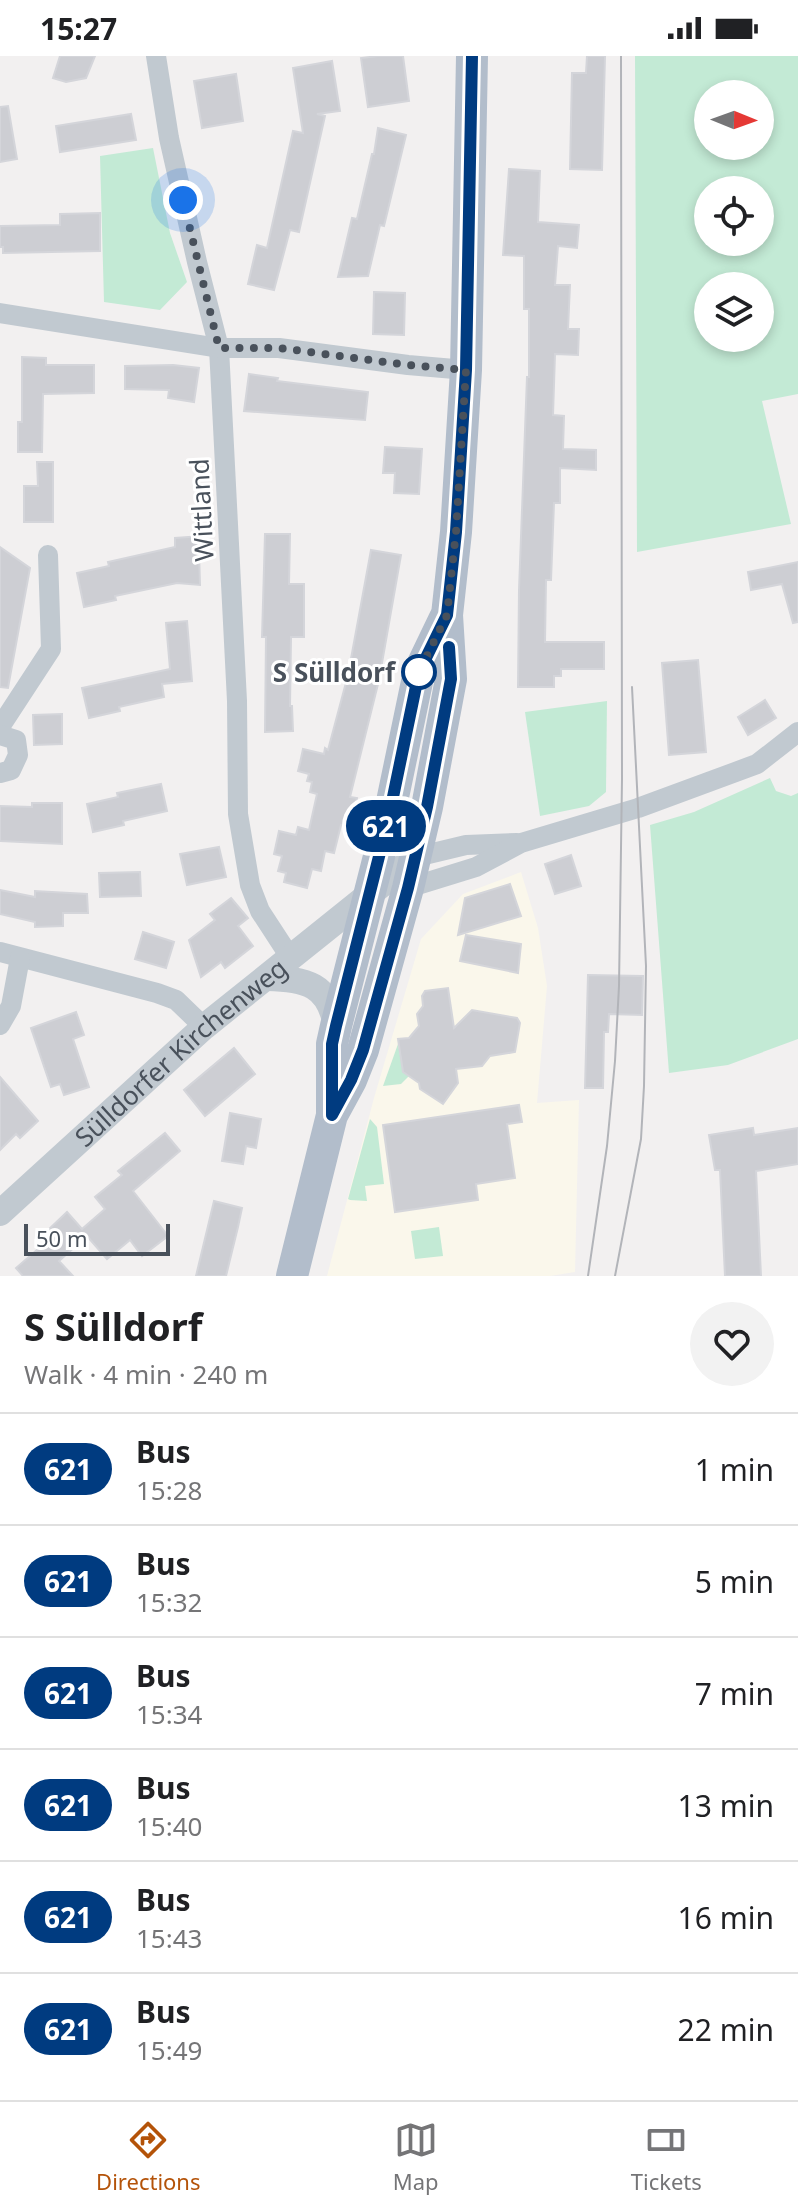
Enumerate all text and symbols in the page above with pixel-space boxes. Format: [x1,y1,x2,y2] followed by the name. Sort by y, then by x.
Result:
[40,8,117,49] text: 15:27
[694,80,774,160] north arrow
[694,80,774,352] map controls
[694,176,774,256] button: locate
[163,180,203,220] your location
[694,272,774,352] button: layers
[180,458,222,562] street label: Wittland
[273,654,397,690] place label: S Sülldorf
[402,655,436,689] marker: S Sülldorf
[340,800,432,852] line badge: 621
[362,807,410,845] text: 621
[67,950,294,1155] street label: Sülldorfer Kirchenweg
[24,1220,170,1256] scale bar
[36,1223,87,1253] text: 50 m
[24,1300,203,1352] text: S Sülldorf
[690,1302,774,1386] button: heart
[24,1356,268,1392] text: Walk · 4 min · 240 m
[136,1431,191,1472] text: Bus
[695,1449,774,1490] text: 1 min
[44,1450,92,1488] text: 621
[136,1472,202,1508] text: 15:28
[136,1543,191,1584] text: Bus
[695,1561,774,1602] text: 5 min
[44,1562,92,1600] text: 621
[136,1584,202,1620] text: 15:32
[136,1655,191,1696] text: Bus
[695,1673,774,1714] text: 7 min
[44,1674,92,1712] text: 621
[136,1696,202,1732] text: 15:34
[136,1767,191,1808] text: Bus
[678,1785,774,1826] text: 13 min
[44,1786,92,1824] text: 621
[136,1808,202,1844] text: 15:40
[136,1879,191,1920] text: Bus
[678,1897,774,1938] text: 16 min
[44,1898,92,1936] text: 621
[136,1920,202,1956] text: 15:43
[136,1991,191,2032] text: Bus
[678,2009,774,2050] text: 22 min
[44,2010,92,2048] text: 621
[136,2032,202,2068] text: 15:49
[96,2118,201,2196] tab: Directions
[393,2118,439,2196] tab: Map
[631,2118,702,2196] tab: Tickets

